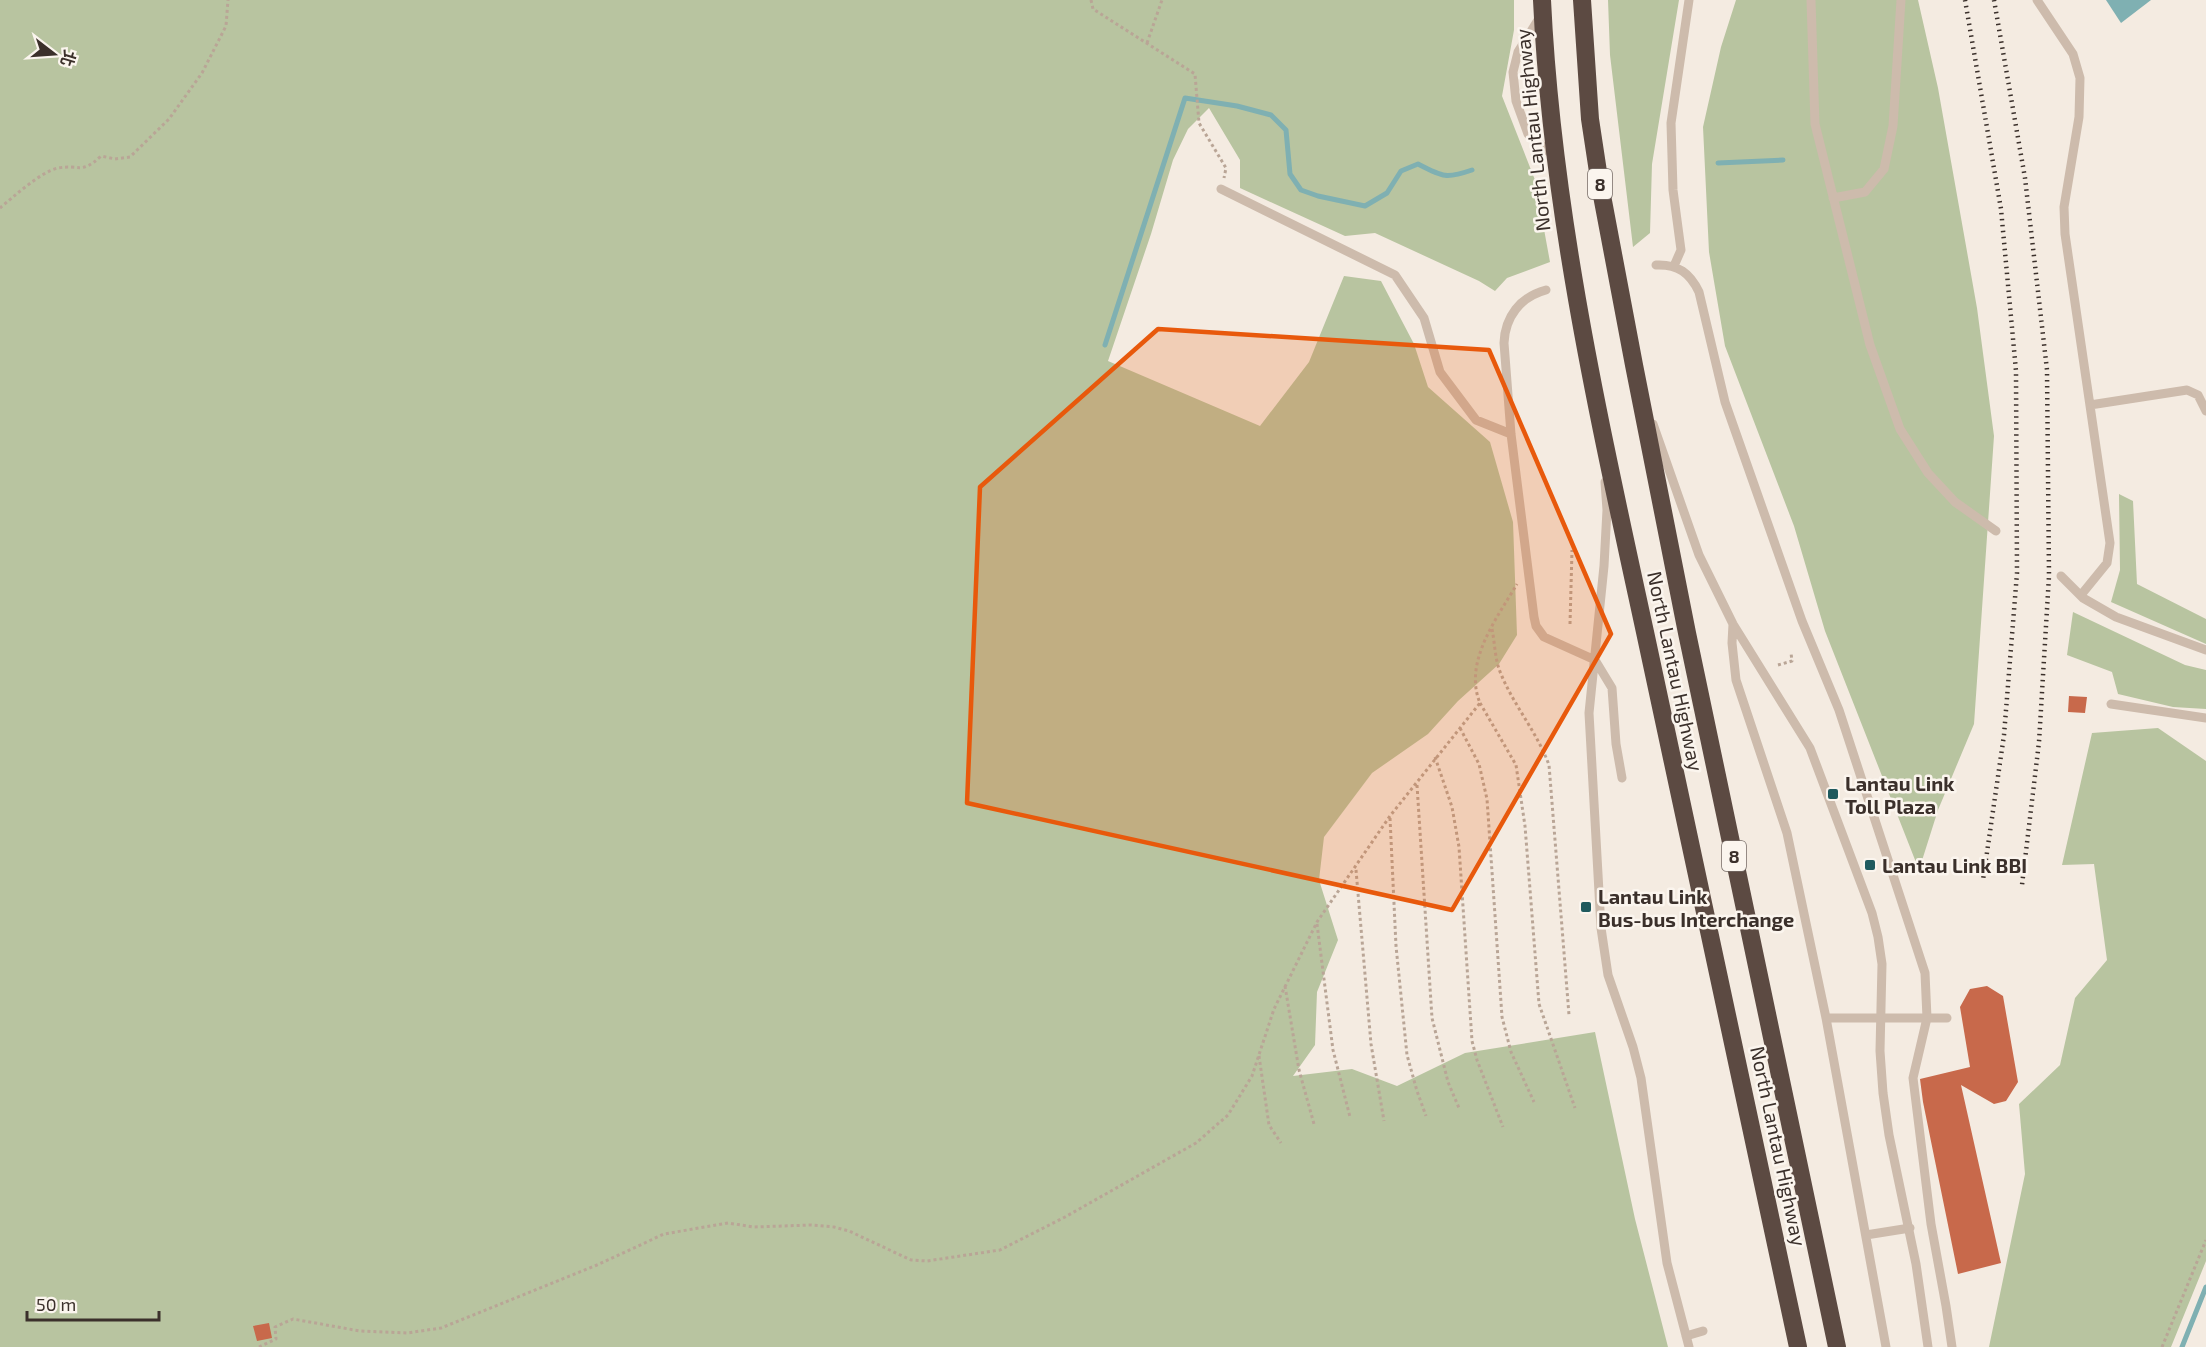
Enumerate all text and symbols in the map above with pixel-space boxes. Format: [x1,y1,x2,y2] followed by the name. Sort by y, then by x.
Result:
[24,24,84,84] north arrow
[1509,27,1555,233] street label: North Lantau Highway
[57,48,80,69] text: 北
[1588,169,1612,199] road number: 8
[1643,569,1709,773] street label: North Lantau Highway
[1845,771,1955,818] place label: Lantau Link Toll Plaza
[1826,787,1840,801] marker: Lantau Link Toll Plaza
[1722,841,1746,871] road number: 8
[1882,853,2027,877] place label: Lantau Link BBI
[1863,858,1877,872] marker: Lantau Link BBI
[1598,884,1794,931] place label: Lantau Link Bus-bus Interchange
[1579,900,1593,914] marker: Lantau Link Bus-bus Interchange
[1746,1044,1812,1248] street label: North Lantau Highway
[27,1284,159,1322] scale bar
[36,1293,76,1315] text: 50 m

